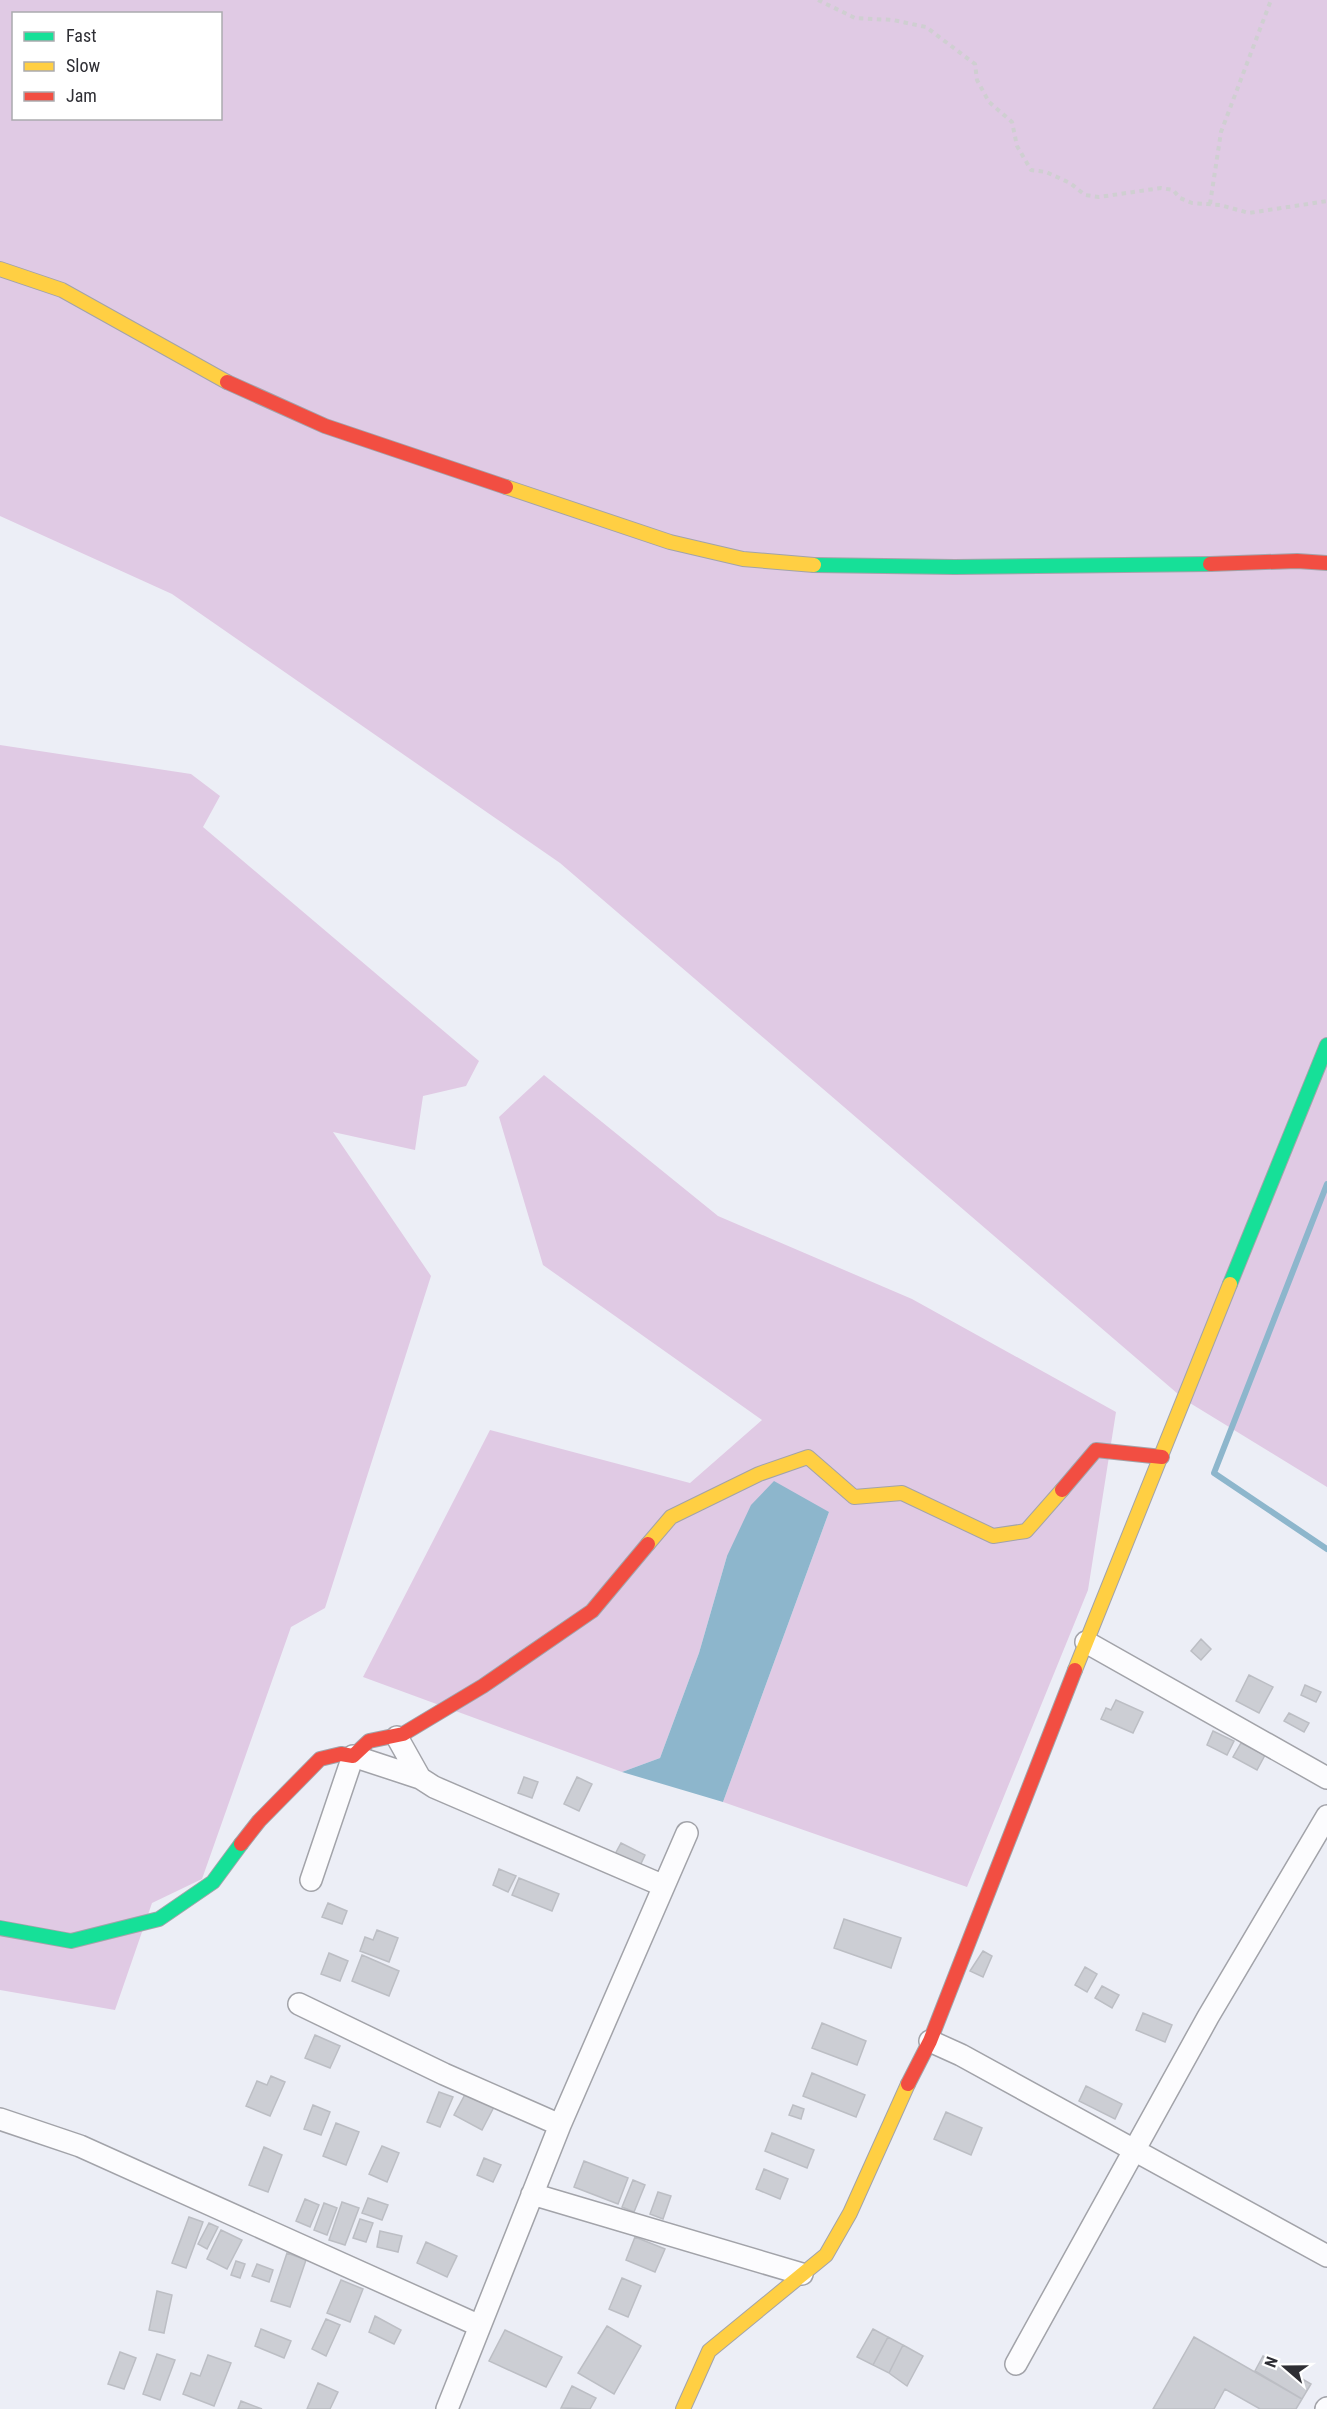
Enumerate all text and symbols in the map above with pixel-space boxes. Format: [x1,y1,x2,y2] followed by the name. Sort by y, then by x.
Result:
[12,12,222,120] legend
[66,25,97,46] text: Fast
[66,55,101,76] text: Slow
[66,85,97,106] text: Jam
[1255,2337,1315,2397] north arrow
[1261,2354,1282,2370] text: N

